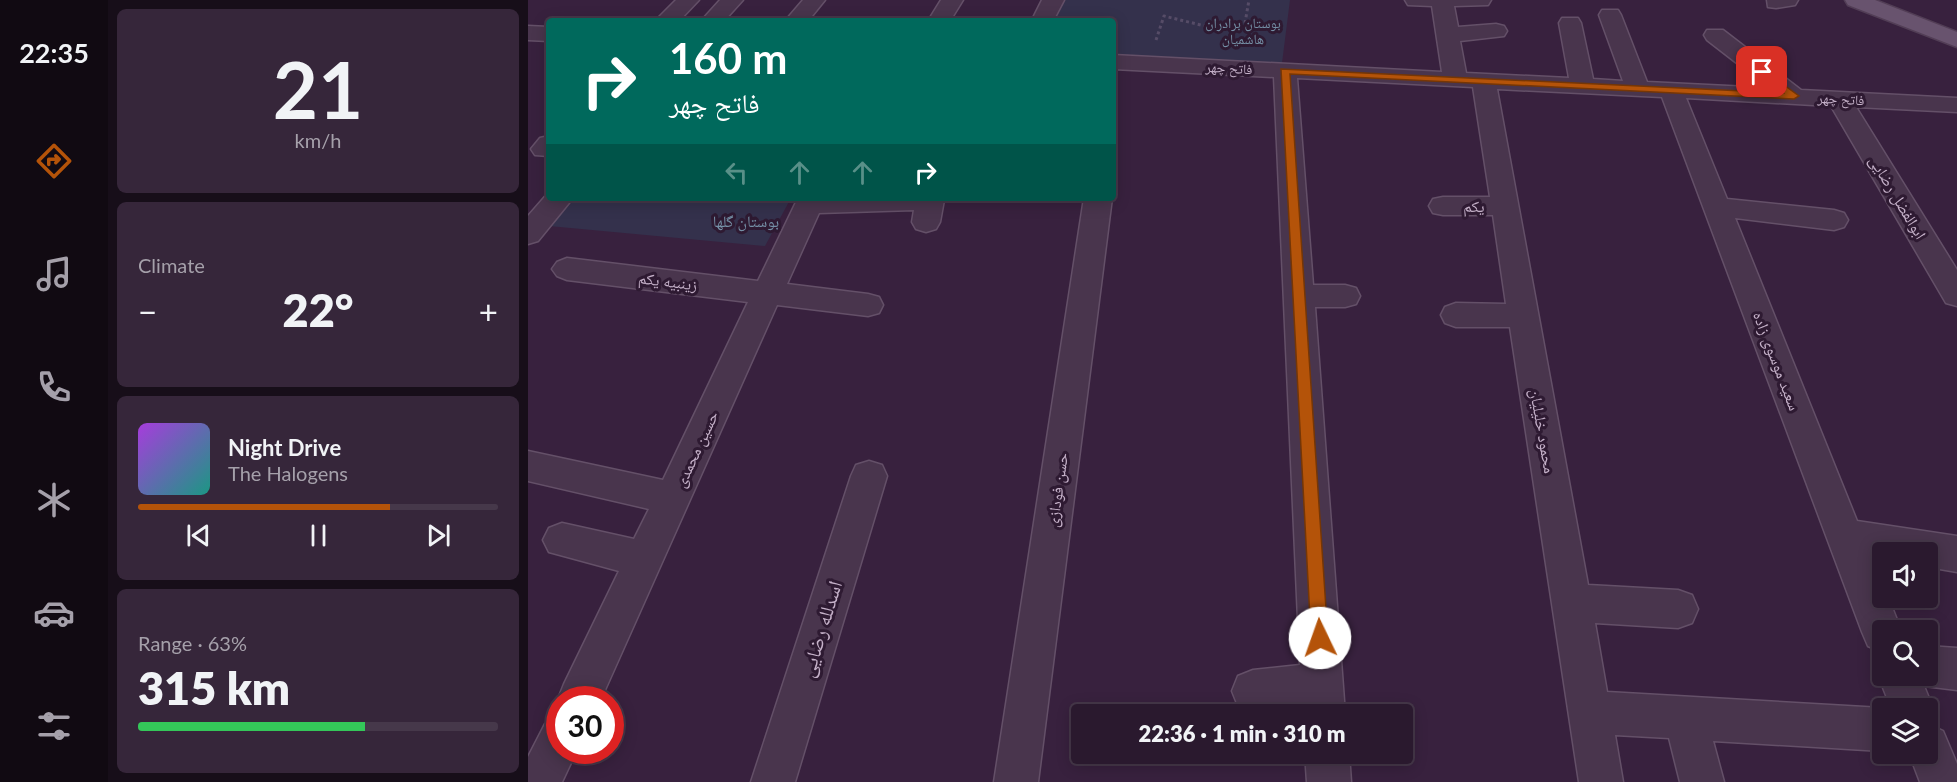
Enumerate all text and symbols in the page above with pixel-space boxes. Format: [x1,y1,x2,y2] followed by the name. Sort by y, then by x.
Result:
[1205,14,1281,48] park label: بوستان برادران هاشمیان
[669,33,787,83] text: 160 m
[19,36,89,69] text: 22:35
[273,42,363,136] text: 21
[570,42,648,120] icon: right
[1736,46,1787,97] pin
[1745,55,1778,88] icon: arrive
[1204,58,1253,79] street label: فاتح چهر
[669,86,760,119] text: فاتح چهر
[1816,89,1865,110] street label: فاتح چهر
[295,128,341,152] text: km/h
[33,140,75,182] icon: directions
[1864,151,1931,243] street label: ابوالفضل رضایی
[720,156,753,189] icon: left
[783,156,816,189] icon: ahead
[846,156,879,189] icon: ahead
[909,156,942,189] icon: right
[1463,196,1485,217] street label: یکم
[713,211,779,232] park label: بوستان گلها
[33,253,75,295] icon: music
[138,253,205,277] text: Climate
[637,267,699,296] street label: زینبیه یکم
[283,283,353,337] text: 22°
[138,291,157,331] text: −
[479,291,498,331] text: +
[1748,309,1805,414] street label: سعید موسوی زاده
[33,366,75,408] icon: phone
[1525,387,1560,475] street label: محمود خلیلیان
[670,408,723,491] street label: حسین محمدی
[228,434,341,461] text: Night Drive
[1042,451,1073,529] street label: حسن فودازی
[228,461,348,485] text: The Halogens
[33,479,75,521] icon: climate
[182,519,215,552] icon: previous
[302,519,335,552] icon: pause
[422,519,455,552] icon: next
[1872,542,1938,764] map controls
[1872,542,1938,608] button: sound
[794,577,847,680] street label: اسدلله رضایی
[33,592,75,634] icon: car
[1288,606,1352,670] position arrow
[1872,620,1938,686] button: search
[138,631,247,655] text: Range · 63%
[138,661,290,715] text: 315 km
[546,686,624,764] speed limit sign: 30
[1872,698,1938,764] button: layers
[33,705,75,747] icon: filters
[1139,720,1345,747] text: 22:36 · 1 min · 310 m

